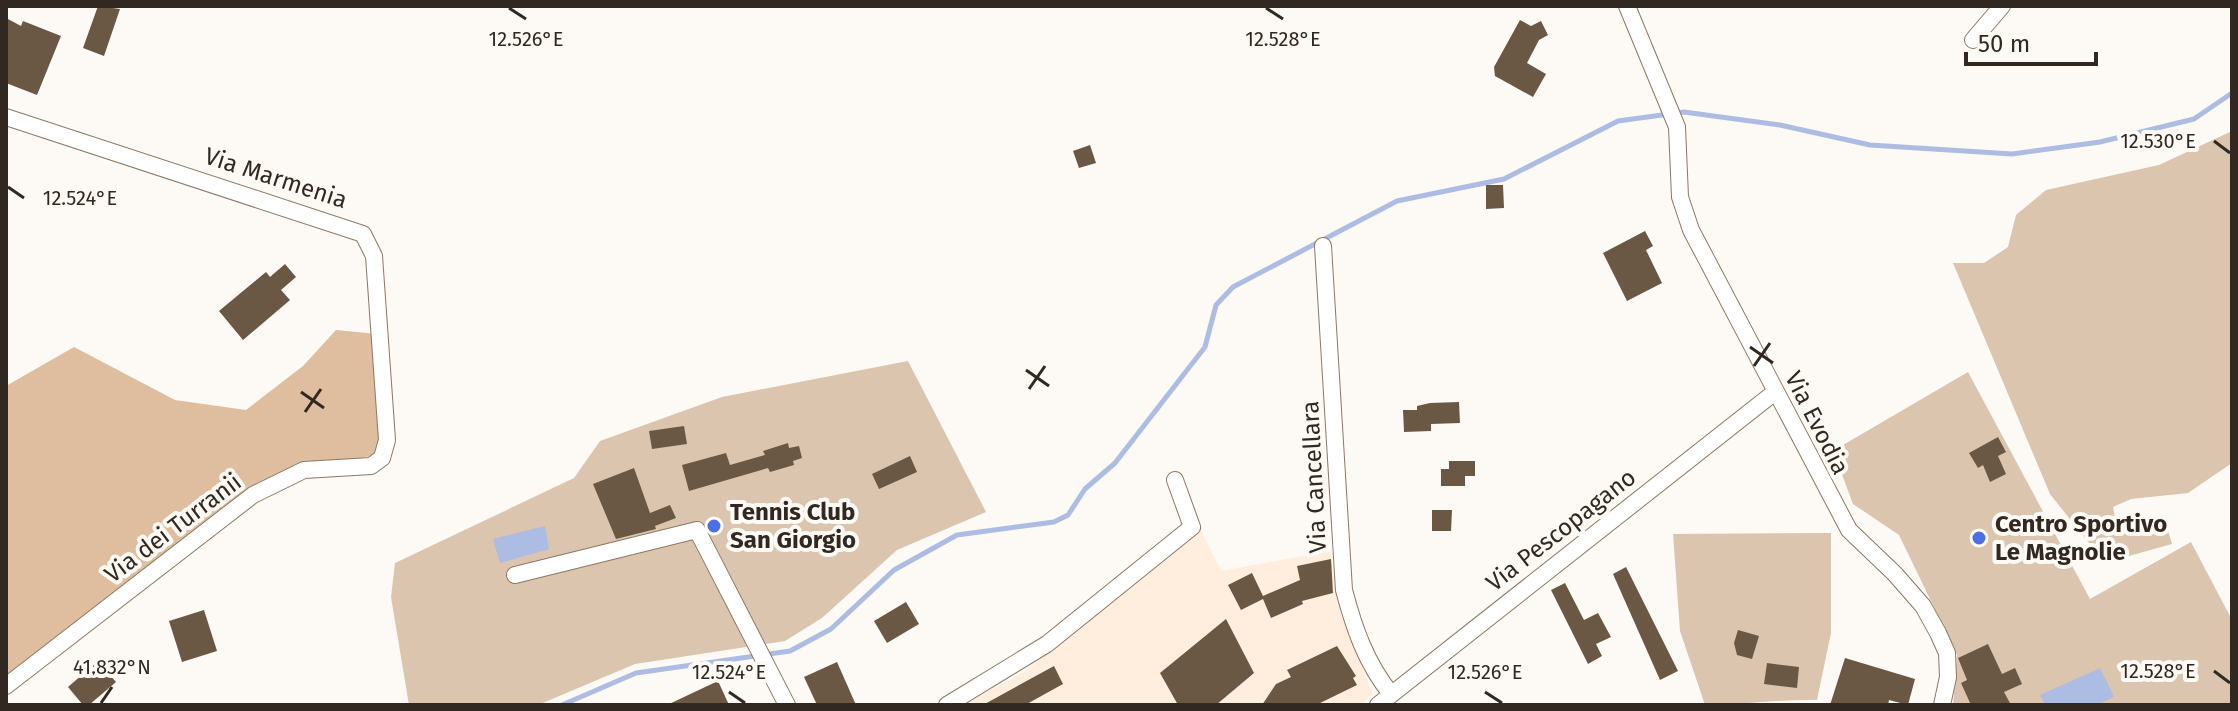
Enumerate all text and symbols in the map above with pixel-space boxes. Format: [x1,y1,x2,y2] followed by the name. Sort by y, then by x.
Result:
[1966,16,2096,66] scale bar
[489,27,563,51] text: 12.526°E
[1245,27,1321,51] text: 12.528°E
[1978,30,2030,58] text: 50 m
[2120,129,2196,153] text: 12.530°E
[201,142,351,214] street label: Via Marmenia
[43,186,117,210] text: 12.524°E
[1779,367,1855,479] street label: Via Evodia
[1296,400,1332,554] street label: Via Cancellara
[1481,463,1641,597] street label: Via Pescopagano
[99,468,247,588] street label: Via dei Turranii
[730,498,856,554] place label: Tennis Club San Giorgio
[1995,510,2167,566] place label: Centro Sportivo Le Magnolie
[705,517,723,535] marker: Tennis Club San Giorgio
[1970,529,1988,547] marker: Centro Sportivo Le Magnolie
[73,655,151,679] text: 41.832°N
[2120,659,2196,683] text: 12.528°E
[692,660,766,684] text: 12.524°E
[1448,660,1522,684] text: 12.526°E

